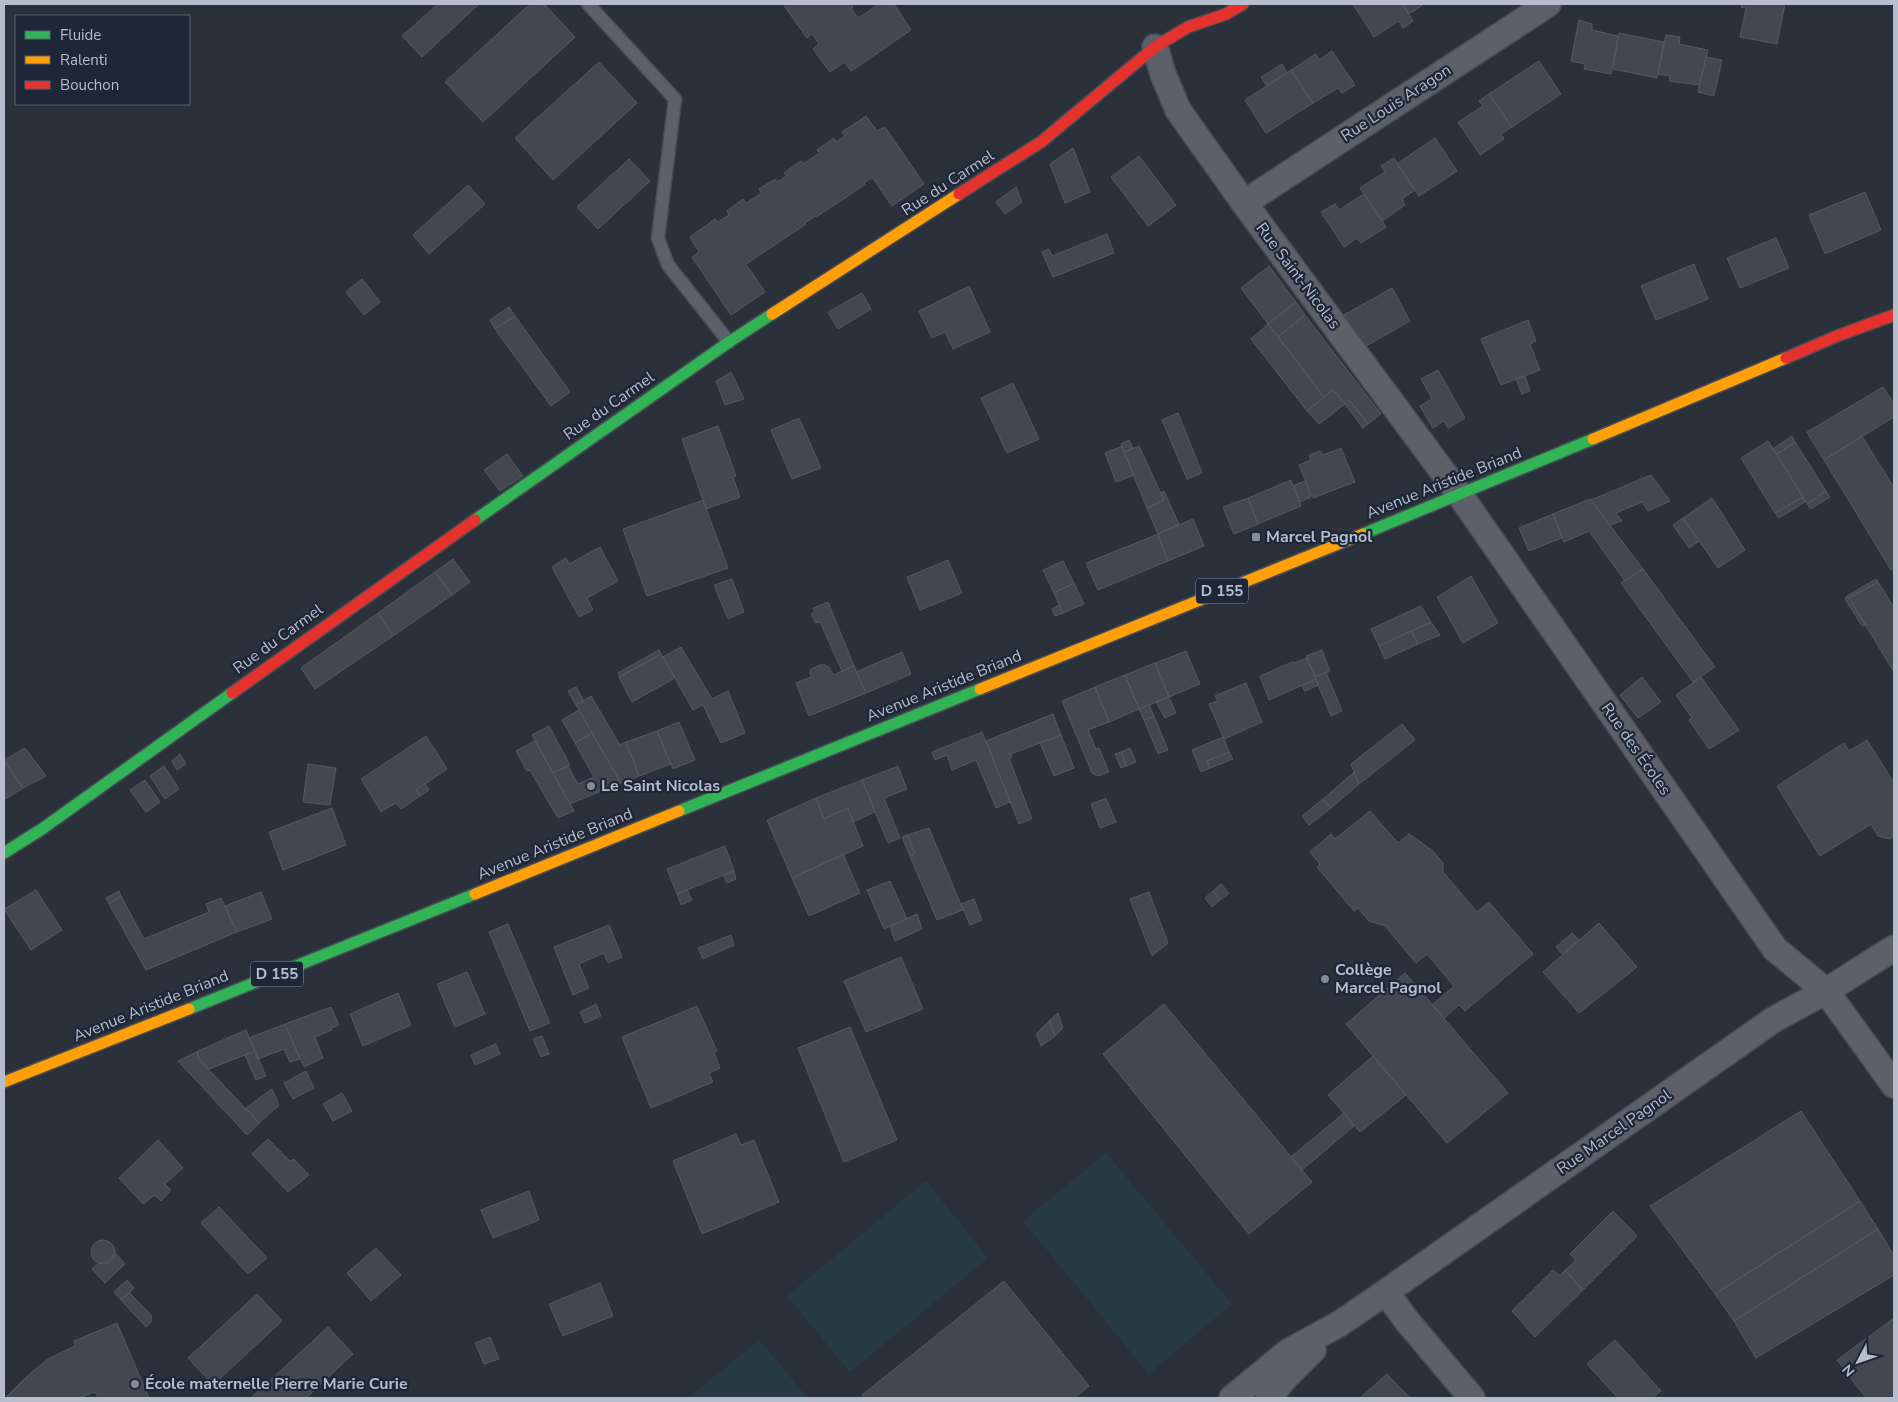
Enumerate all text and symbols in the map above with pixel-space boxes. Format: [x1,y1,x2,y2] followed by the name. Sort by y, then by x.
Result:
[15,15,190,105] legend
[60,25,101,45] text: Fluide
[60,50,108,70] text: Ralenti
[1337,59,1455,147] street label: Rue Louis Aragon
[60,75,119,95] text: Bouchon
[897,145,999,221] street label: Rue du Carmel
[1251,218,1345,334] street label: Rue Saint-Nicolas
[559,366,659,446] street label: Rue du Carmel
[1363,442,1525,524] street label: Avenue Aristide Briand
[1266,526,1372,548] place label: Marcel Pagnol
[1250,531,1262,543] marker: Marcel Pagnol
[1196,578,1248,604] road number: D 155
[228,599,328,679] street label: Rue du Carmel
[863,645,1025,727] street label: Avenue Aristide Briand
[1596,698,1676,800] street label: Rue des Écoles
[601,775,720,797] place label: Le Saint Nicolas
[585,780,597,792] marker: Le Saint Nicolas
[474,803,636,885] street label: Avenue Aristide Briand
[1335,959,1441,999] place label: Collège Marcel Pagnol
[251,962,303,986] road number: D 155
[70,965,232,1047] street label: Avenue Aristide Briand
[1319,973,1331,985] marker: Collège Marcel Pagnol
[1552,1084,1676,1180] street label: Rue Marcel Pagnol
[1833,1337,1883,1387] north arrow
[1838,1360,1859,1380] text: N
[145,1373,408,1395] place label: École maternelle Pierre Marie Curie
[129,1378,141,1390] marker: École maternelle Pierre Marie Curie

